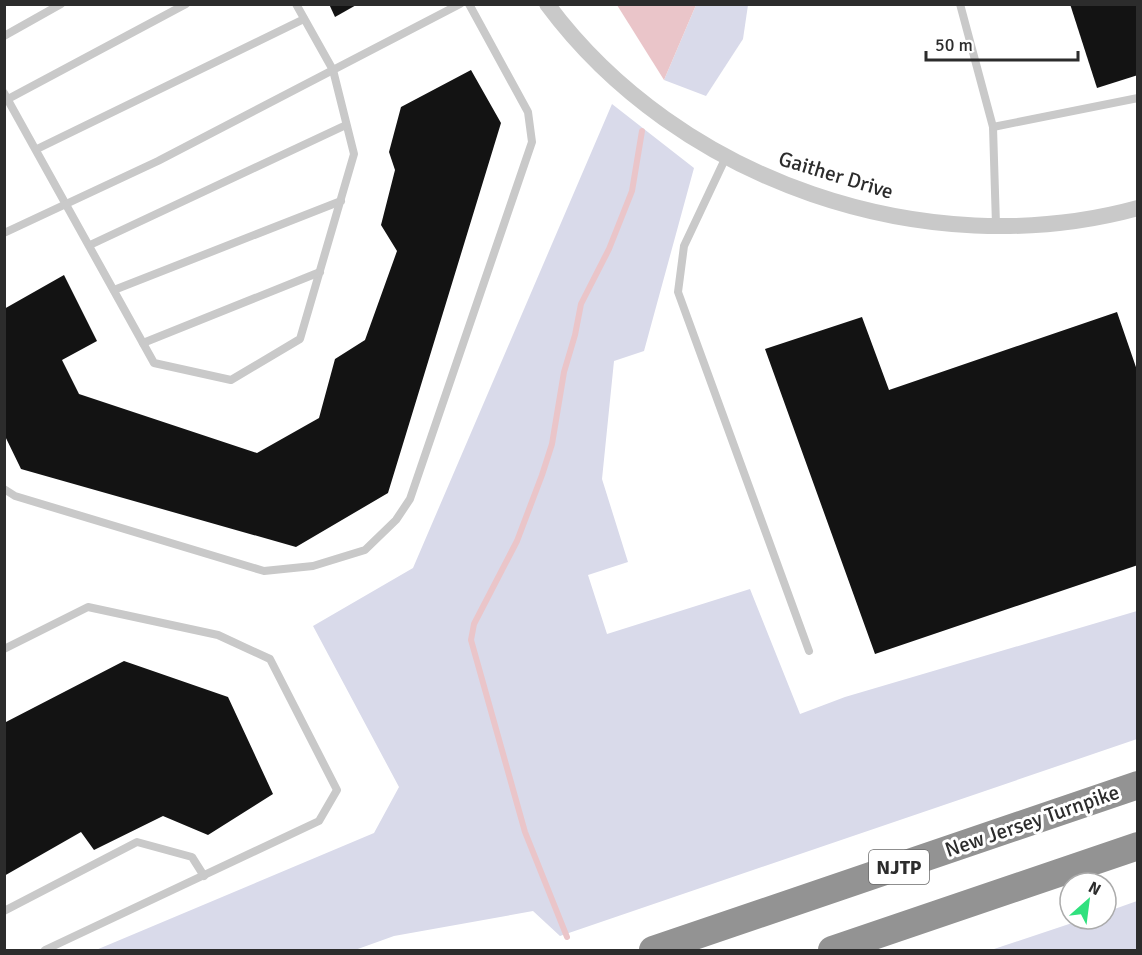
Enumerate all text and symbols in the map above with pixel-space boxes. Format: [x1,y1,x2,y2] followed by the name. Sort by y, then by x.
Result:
[926,24,1078,62] scale bar
[935,34,973,56] text: 50 m
[776,145,896,205] street label: Gaither Drive
[941,779,1123,863] street label: New Jersey Turnpike
[869,850,929,884] road number: NJTP
[1058,871,1118,931] north arrow
[1085,877,1104,900] text: N

